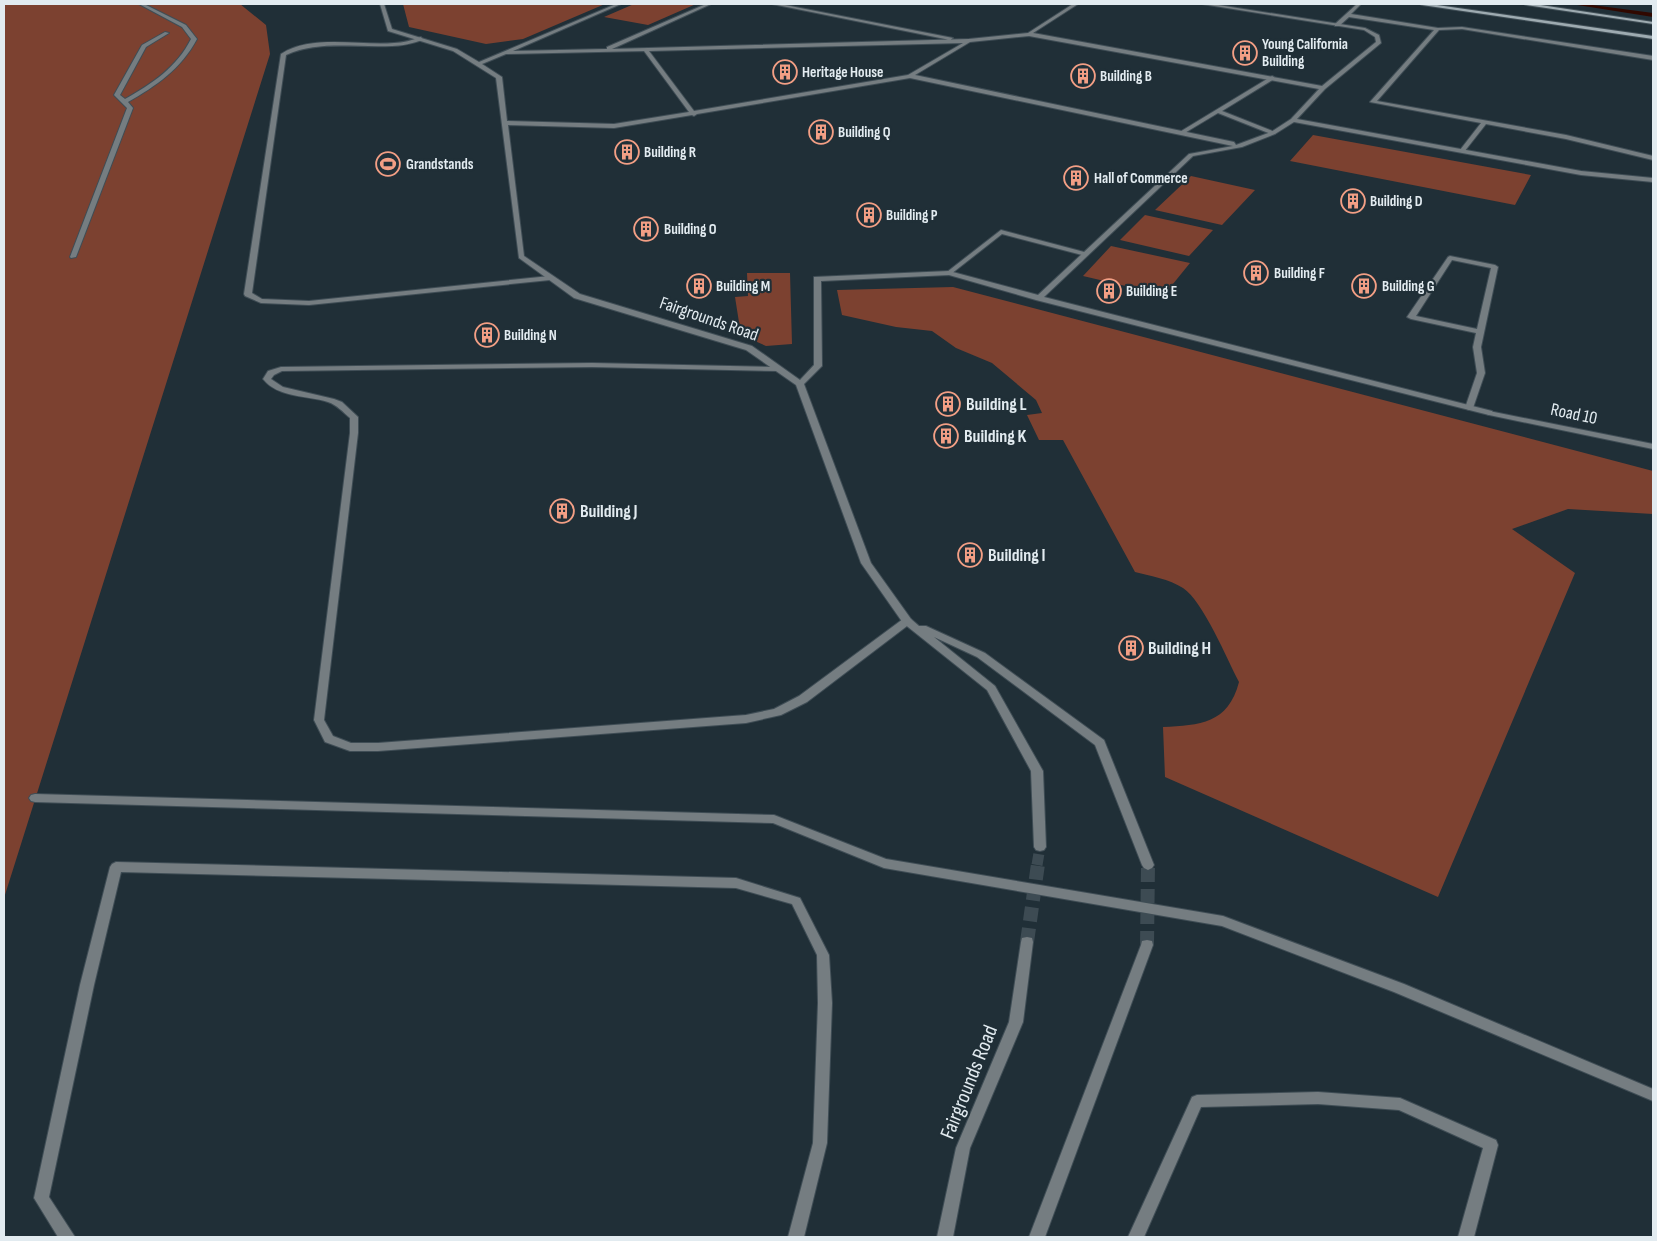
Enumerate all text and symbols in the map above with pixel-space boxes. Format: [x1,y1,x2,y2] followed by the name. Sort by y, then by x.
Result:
[1262,35,1348,71] place label: Young California Building
[1232,40,1258,66] building icon: Young California Building
[772,59,798,85] building icon: Heritage House
[802,63,883,82] place label: Heritage House
[1070,63,1096,89] building icon: Building B
[1100,67,1152,86] place label: Building B
[808,119,834,145] building icon: Building Q
[838,123,891,142] place label: Building Q
[614,139,640,165] building icon: Building R
[644,143,697,162] place label: Building R
[375,151,401,177] sports icon: Grandstands
[406,155,474,174] place label: Grandstands
[1063,165,1089,191] building icon: Hall of Commerce
[1094,169,1188,188] place label: Hall of Commerce
[1340,188,1366,214] building icon: Building D
[1370,192,1423,211] place label: Building D
[856,202,882,228] building icon: Building P
[886,206,938,225] place label: Building P
[633,216,659,242] building icon: Building O
[664,220,717,239] place label: Building O
[1243,260,1269,286] building icon: Building F
[1274,264,1325,283] place label: Building F
[686,273,712,299] building icon: Building M
[1351,273,1377,299] building icon: Building G
[716,277,770,296] place label: Building M
[1382,277,1435,296] place label: Building G
[1096,278,1122,304] building icon: Building E
[1126,282,1177,301] place label: Building E
[657,292,761,346] street label: Fairgrounds Road
[474,322,500,348] building icon: Building N
[504,326,557,345] place label: Building N
[935,391,961,417] building icon: Building L
[966,394,1027,415] place label: Building L
[1549,399,1599,429] street label: Road 10
[933,423,959,449] building icon: Building K
[964,426,1027,447] place label: Building K
[549,498,575,524] building icon: Building J
[580,501,638,522] place label: Building J
[957,542,983,568] building icon: Building I
[988,545,1046,566] place label: Building I
[1118,635,1144,661] building icon: Building H
[1148,638,1211,659] place label: Building H
[935,1022,1003,1142] street label: Fairgrounds Road

